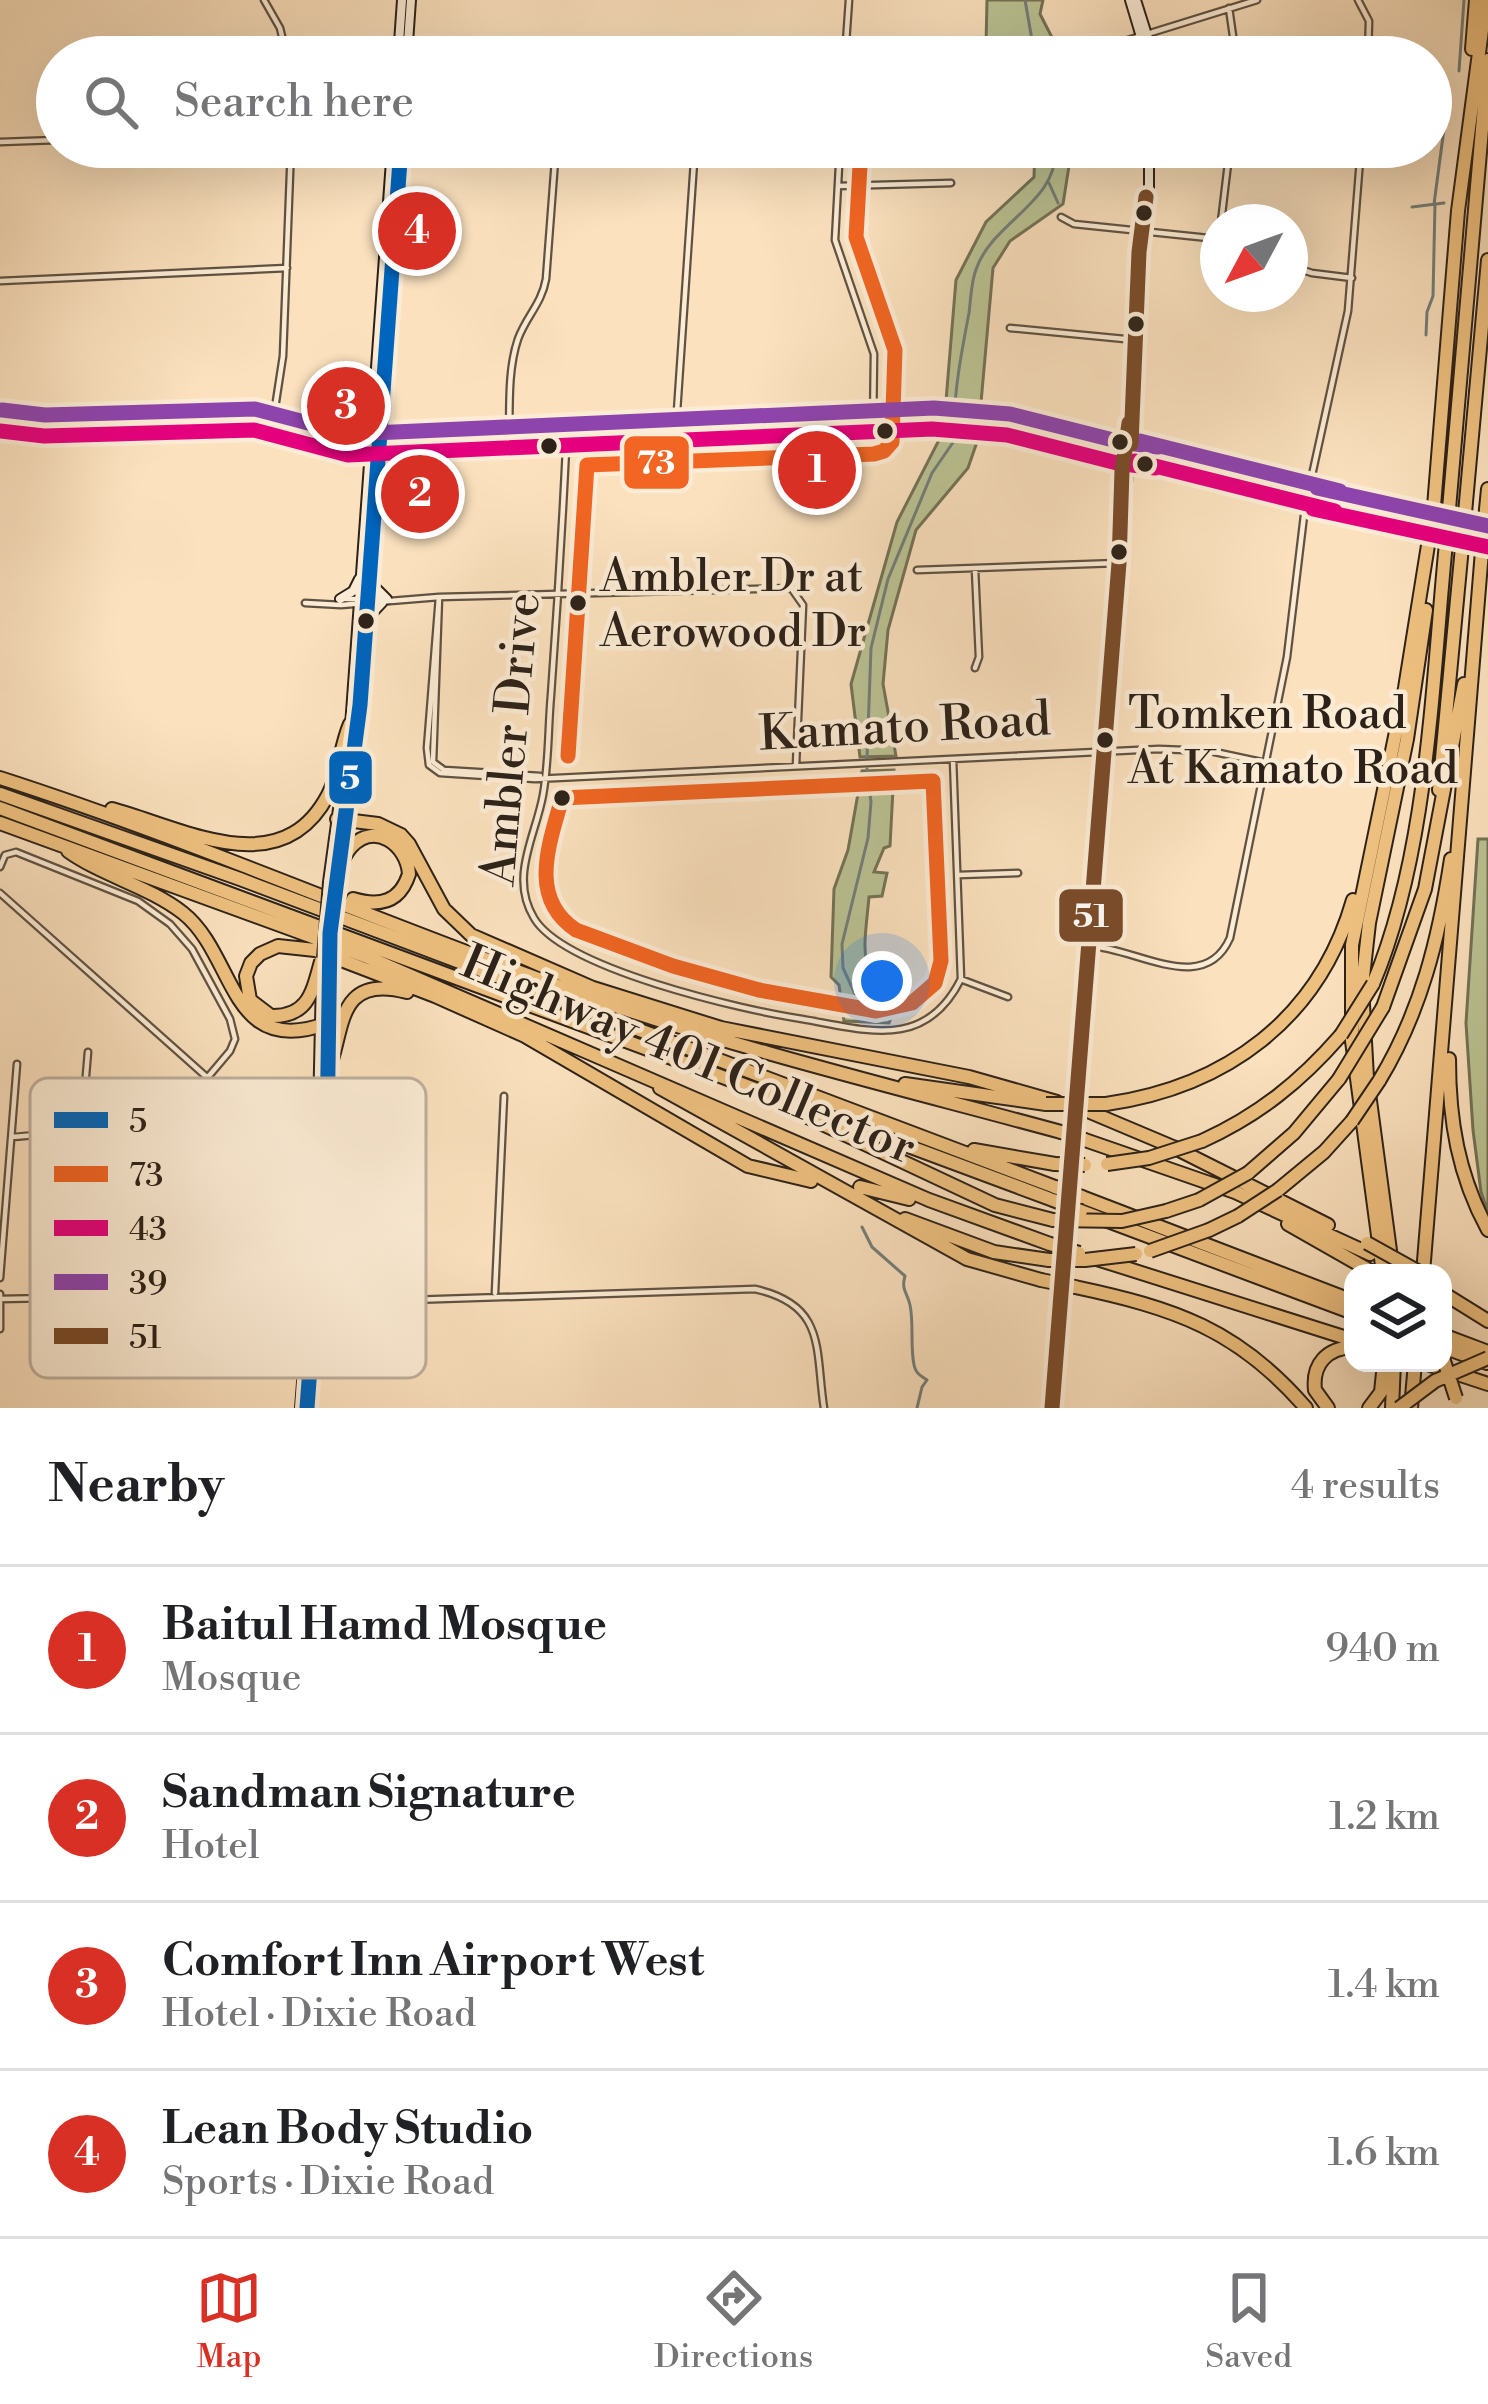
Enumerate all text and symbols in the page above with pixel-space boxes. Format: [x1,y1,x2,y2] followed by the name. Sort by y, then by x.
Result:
[36,36,1452,168] search box
[78,69,144,135] icon: search
[174,74,414,131] text: Search here
[378,186,456,276] pin: 4
[1133,202,1155,224] unlabelled marker
[1200,204,1308,312] north arrow
[1125,313,1147,335] unlabelled marker
[307,361,385,451] pin: 3
[874,420,896,442] unlabelled marker
[778,425,856,515] pin: 1
[1109,431,1131,453] unlabelled marker
[622,434,691,491] line badge: 73
[538,435,560,457] unlabelled marker
[637,444,675,485] text: 73
[381,449,459,539] pin: 2
[1134,453,1156,475] unlabelled marker
[1108,541,1130,563] unlabelled marker
[599,549,866,661] place label: Ambler Dr at Aerowood Dr
[469,590,555,889] street label: Ambler Drive
[567,592,589,614] marker: Ambler Dr at Aerowood Dr
[355,610,377,632] unlabelled marker
[1127,686,1458,798] place label: Tomken Road At Kamato Road
[758,690,1052,766] street label: Kamato Road
[1094,729,1116,751] marker: Tomken Road At Kamato Road
[327,749,374,806] line badge: 5
[340,759,360,800] text: 5
[551,787,573,809] unlabelled marker
[1057,887,1125,944] line badge: 51
[1073,897,1109,938] text: 51
[451,933,925,1179] street label: Highway 401 Collector
[852,951,912,1011] your location
[30,1078,426,1378] legend
[129,1102,147,1143] text: 5
[129,1156,164,1197] text: 73
[129,1210,167,1251] text: 43
[129,1264,167,1305] text: 39
[1344,1264,1452,1372] map controls
[1344,1264,1452,1372] button: layers
[129,1318,161,1359] text: 51
[48,1454,224,1518] text: Nearby
[1291,1462,1440,1511] text: 4 results
[162,1597,607,1654] text: Baitul Hamd Mosque
[78,1625,96,1674] text: 1
[1325,1625,1440,1674] text: 940 m
[162,1654,302,1703] text: Mosque
[162,1765,576,1822] text: Sandman Signature
[75,1793,99,1842] text: 2
[1329,1793,1440,1842] text: 1.2 km
[162,1822,260,1871] text: Hotel
[162,1933,704,1990] text: Comfort Inn Airport West
[75,1961,99,2010] text: 3
[1328,1961,1440,2010] text: 1.4 km
[162,1990,476,2039] text: Hotel · Dixie Road
[162,2101,533,2158] text: Lean Body Studio
[74,2129,100,2178] text: 4
[1328,2129,1440,2178] text: 1.6 km
[162,2158,494,2207] text: Sports · Dixie Road
[196,2265,262,2378] tab: Map
[654,2265,813,2378] tab: Directions
[1205,2265,1292,2378] tab: Saved

